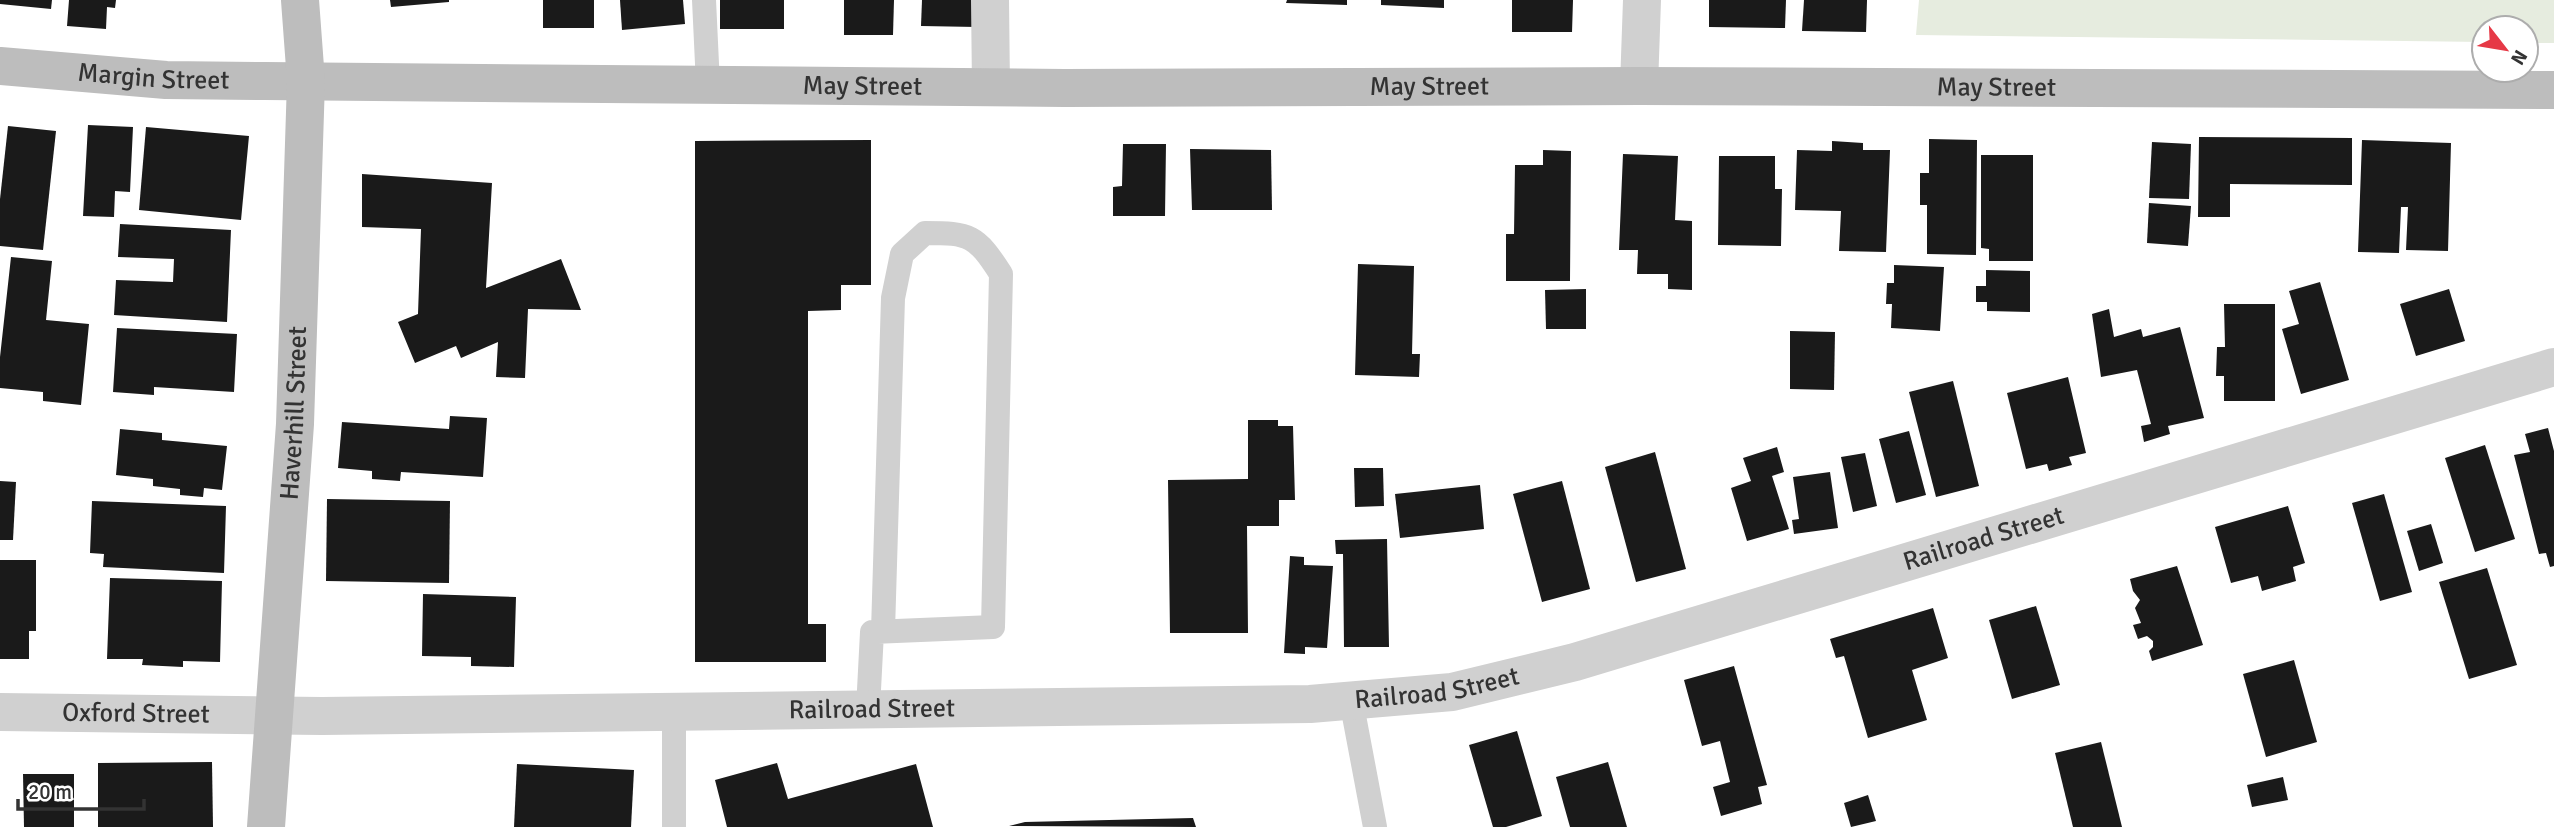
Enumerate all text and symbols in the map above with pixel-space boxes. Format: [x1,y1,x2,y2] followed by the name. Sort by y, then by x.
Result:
[2470,14,2540,84] north arrow
[2505,45,2532,69] text: N
[76,57,230,97] street label: Margin Street
[802,70,922,103] street label: May Street
[1370,71,1489,103] street label: May Street
[1937,71,2056,104] street label: May Street
[274,326,314,501] street label: Haverhill Street
[1899,500,2068,578] street label: Railroad Street
[1353,660,1522,716] street label: Railroad Street
[789,692,955,726] street label: Railroad Street
[62,697,210,731] street label: Oxford Street
[18,768,144,812] scale bar
[28,779,72,805] text: 20 m

